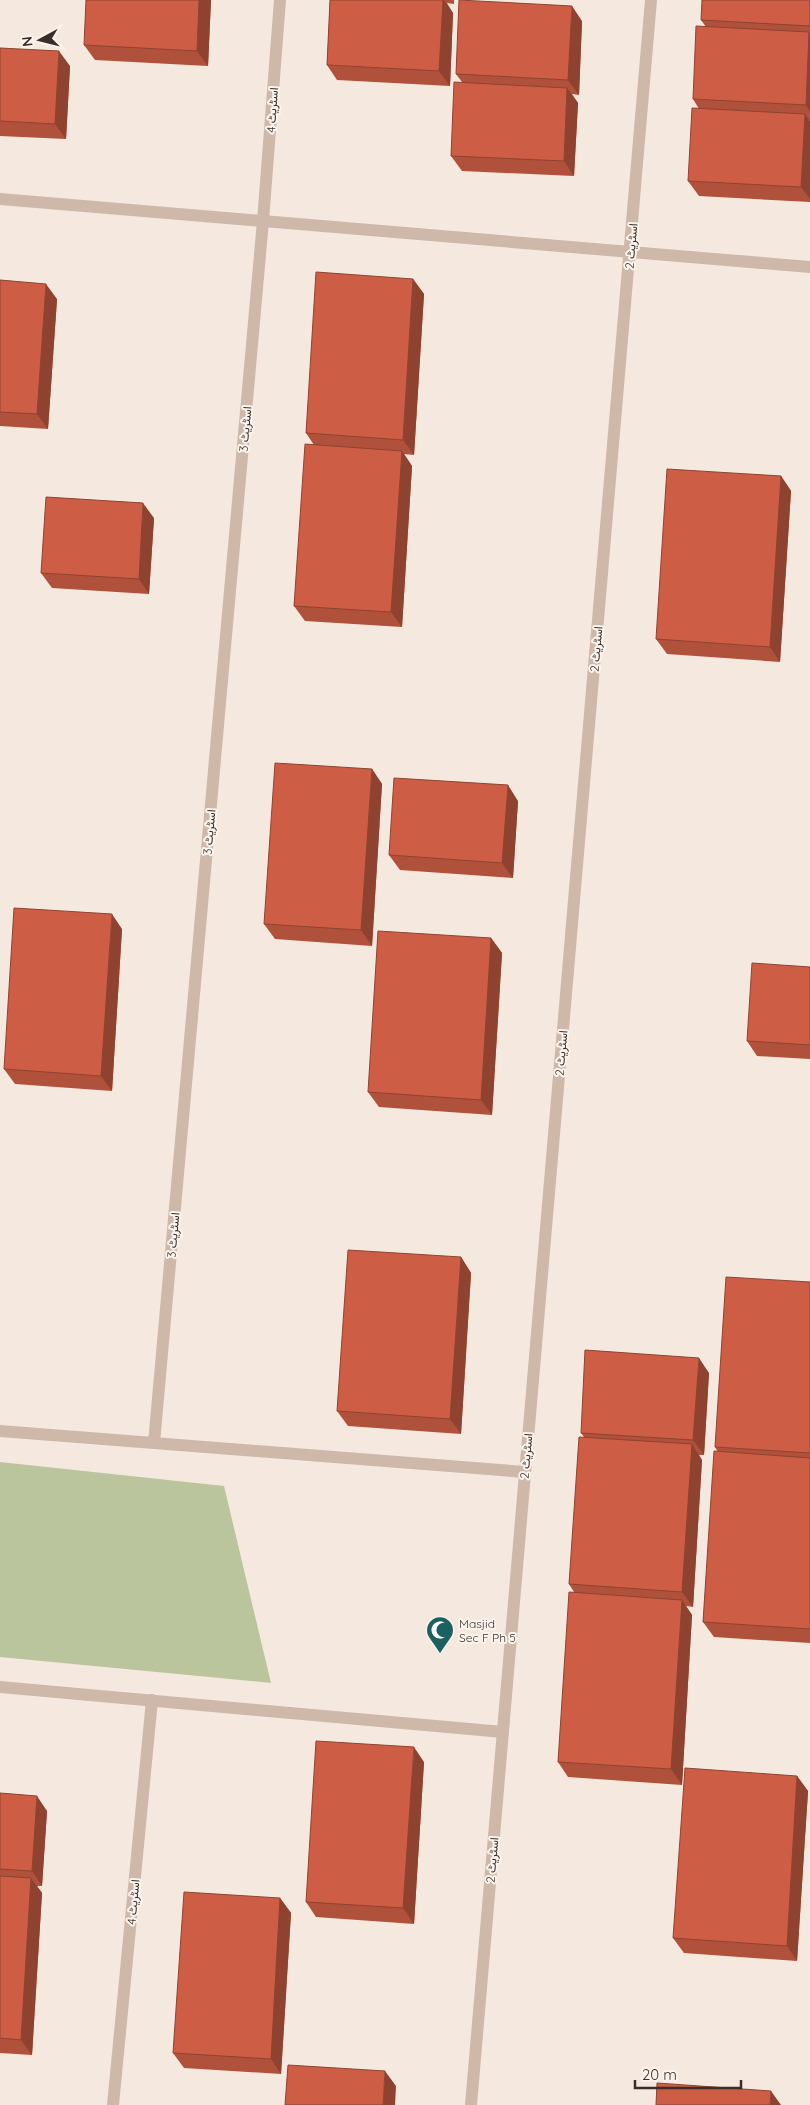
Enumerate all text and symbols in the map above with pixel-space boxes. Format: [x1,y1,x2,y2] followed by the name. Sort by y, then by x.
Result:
[15,15,65,65] north arrow
[18,35,37,48] text: N
[263,87,282,133] street label: اسٹریٹ 4
[622,223,641,270] street label: اسٹریٹ 2
[236,406,255,452] street label: اسٹریٹ 3
[587,626,606,673] street label: اسٹریٹ 2
[200,809,219,855] street label: اسٹریٹ 3
[552,1030,571,1077] street label: اسٹریٹ 2
[164,1212,183,1258] street label: اسٹریٹ 3
[517,1433,536,1480] street label: اسٹریٹ 2
[425,1615,455,1654] mosque icon: Masjid Sec F Ph 5
[459,1616,516,1645] place label: Masjid Sec F Ph 5
[483,1837,502,1884] street label: اسٹریٹ 2
[124,1879,143,1925] street label: اسٹریٹ 4
[635,2058,741,2090] scale bar
[642,2065,677,2084] text: 20 m

